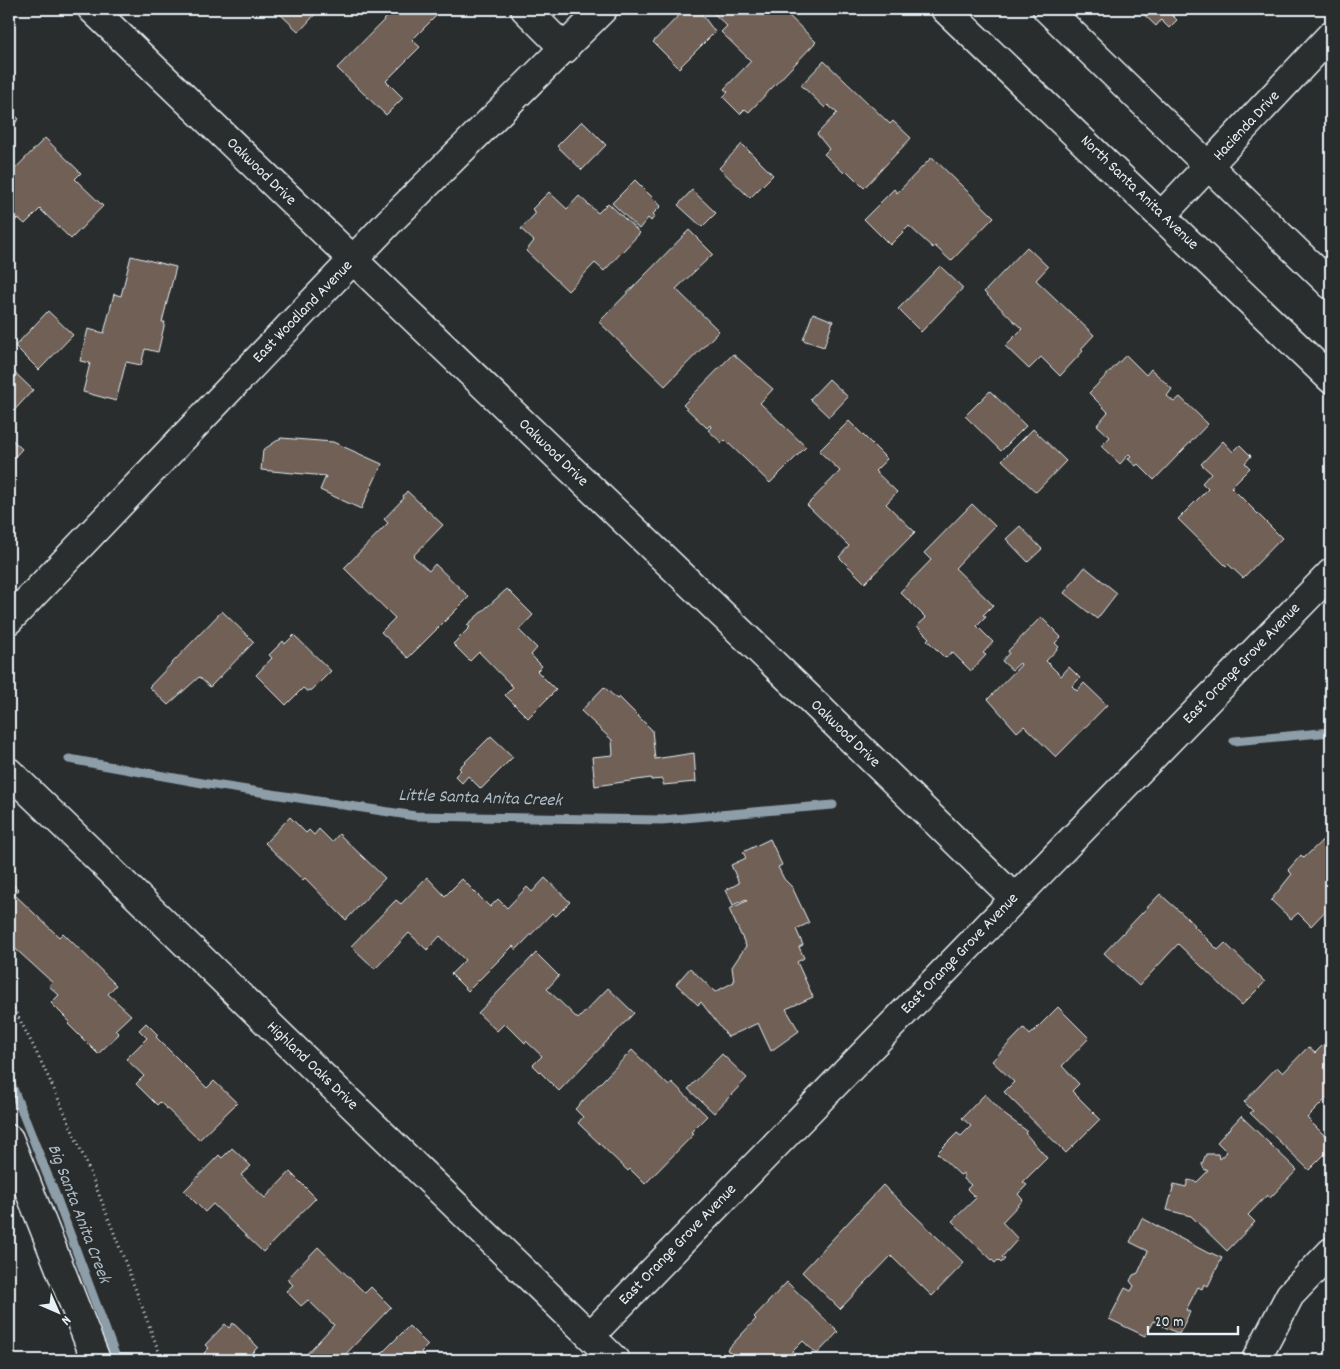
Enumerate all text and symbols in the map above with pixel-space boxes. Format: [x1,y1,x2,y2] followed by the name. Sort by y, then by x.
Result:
[1208,86,1286,166] street label: Hacienda Drive
[1075,130,1203,256] street label: North Santa Anita Avenue
[221,133,301,211] street label: Oakwood Drive
[248,255,358,369] street label: East Woodland Avenue
[513,414,593,492] street label: Oakwood Drive
[1178,598,1306,730] street label: East Orange Grove Avenue
[805,695,885,773] street label: Oakwood Drive
[398,784,564,814] water label: Little Santa Anita Creek
[896,888,1024,1020] street label: East Orange Grove Avenue
[261,1016,363,1116] street label: Highland Oaks Drive
[40,1141,117,1289] water label: Big Santa Anita Creek
[614,1179,742,1311] street label: East Orange Grove Avenue
[32,1286,82,1336] north arrow
[1148,1304,1238,1336] scale bar
[56,1310,75,1329] text: N
[1155,1312,1183,1334] text: 20 m

